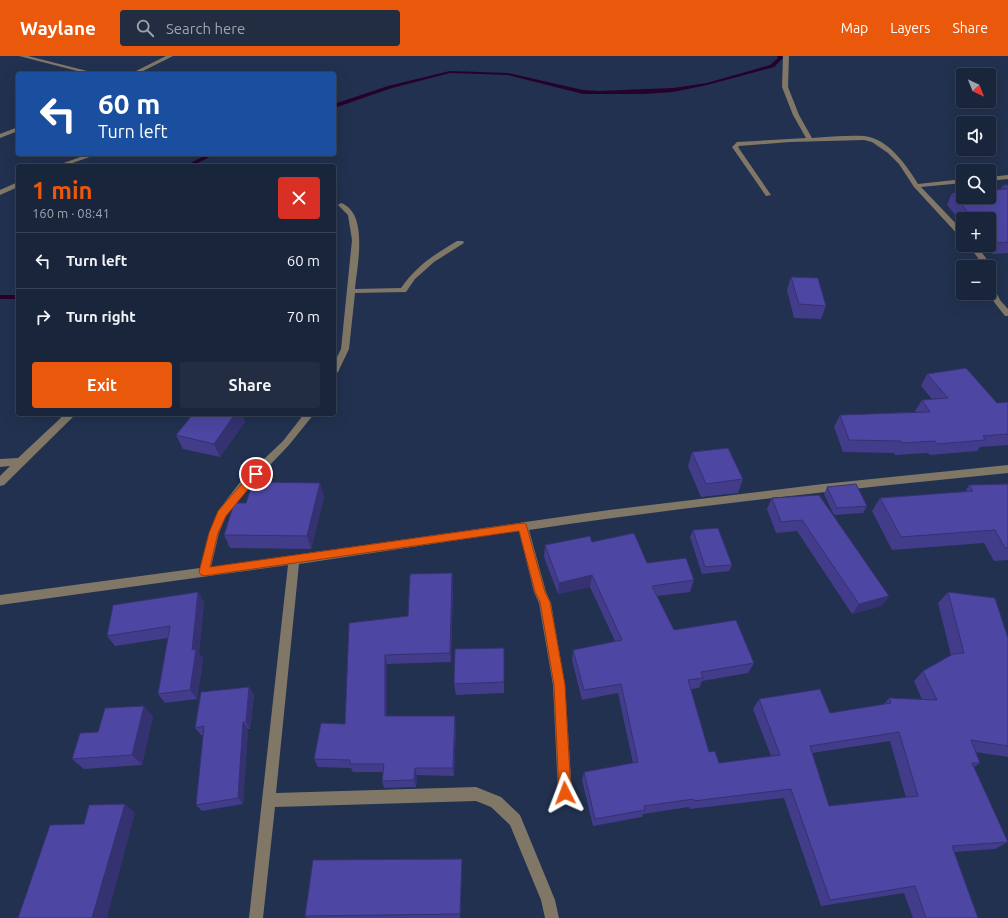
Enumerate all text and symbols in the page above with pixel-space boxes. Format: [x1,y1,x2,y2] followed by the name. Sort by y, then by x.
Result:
[120,10,400,46] search box
[20,17,96,39] text: Waylane
[134,17,156,39] icon: search
[166,20,245,37] text: Search here
[841,20,868,36] text: Map
[890,20,930,36] text: Layers
[952,20,988,36] text: Share
[956,68,996,108] north arrow
[956,68,996,300] map controls
[32,88,84,140] icon: left
[98,88,160,119] text: 60 m
[956,116,996,156] button: sound
[98,121,168,141] text: Turn left
[956,164,996,204] button: search
[32,177,93,204] text: 1 min
[278,177,320,219] button: close
[32,206,110,220] text: 160 m · 08:41
[956,212,996,252] button: +
[32,250,54,272] icon: left
[66,252,127,269] text: Turn left
[287,252,320,269] text: 60 m
[956,260,996,300] button: −
[32,306,54,328] icon: right
[66,308,136,325] text: Turn right
[287,308,320,325] text: 70 m
[32,362,172,408] button: Exit
[180,362,320,408] button: Share
[239,457,273,491] pin
[245,463,267,485] icon: arrive
[544,772,586,814] position arrow

